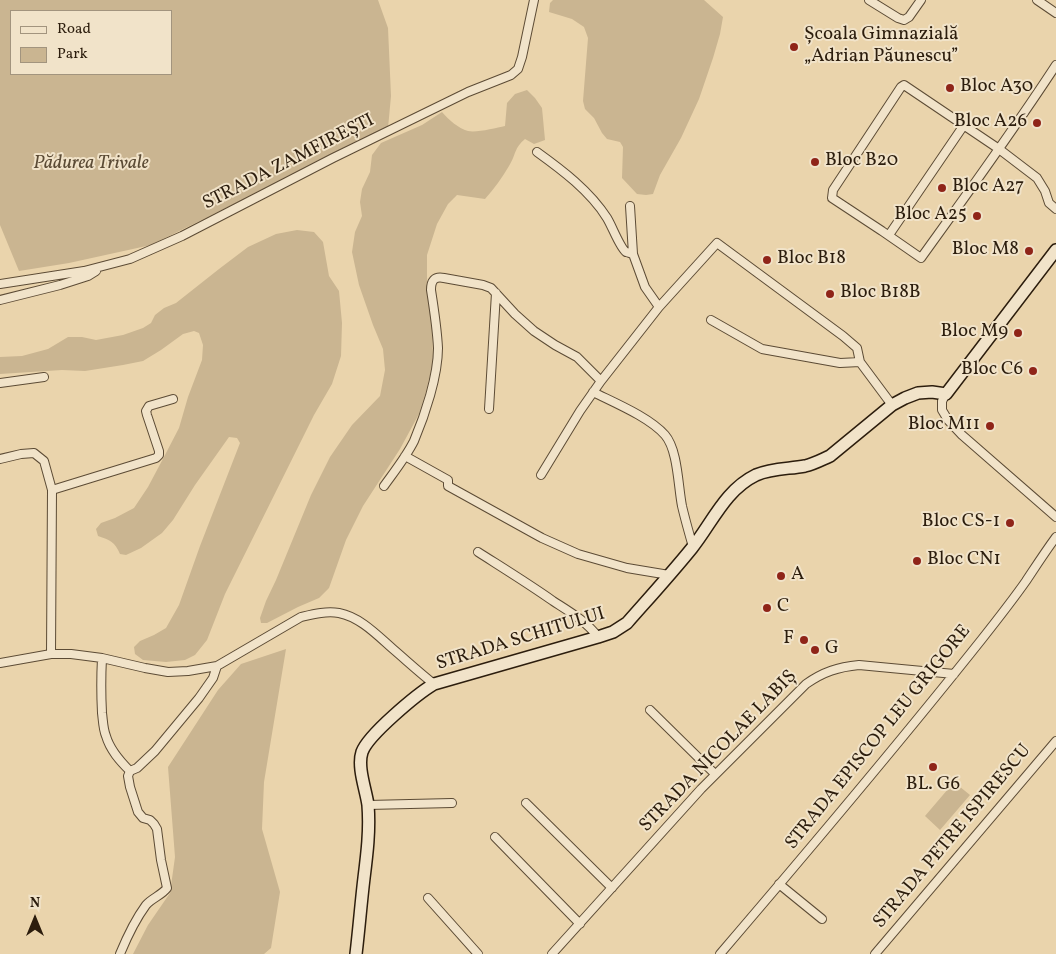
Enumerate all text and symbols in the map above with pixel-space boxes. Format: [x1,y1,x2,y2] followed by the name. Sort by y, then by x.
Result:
[10,10,172,75] legend
[57,19,91,40] text: Road
[804,25,959,69] place label: Școala Gimnazială „Adrian Păunescu”
[788,41,800,53] marker: Școala Gimnazială „Adrian Păunescu”
[57,44,88,65] text: Park
[960,77,1033,99] place label: Bloc A30
[944,82,956,94] marker: Bloc A30
[199,110,379,216] street label: STRADA ZAMFIREȘTI
[954,112,1027,134] place label: Bloc A26
[1031,117,1043,129] marker: Bloc A26
[825,151,898,173] place label: Bloc B20
[33,154,149,176] park label: Pădurea Trivale
[809,156,821,168] marker: Bloc B20
[952,177,1024,199] place label: Bloc A27
[936,182,948,194] marker: Bloc A27
[894,205,967,227] place label: Bloc A25
[971,210,983,222] marker: Bloc A25
[952,240,1019,262] place label: Bloc M8
[1023,245,1035,257] marker: Bloc M8
[777,249,846,271] place label: Bloc B18
[761,254,773,266] marker: Bloc B18
[840,283,921,305] place label: Bloc B18B
[824,288,836,300] marker: Bloc B18B
[941,322,1008,344] place label: Bloc M9
[1012,327,1024,339] marker: Bloc M9
[961,360,1023,382] place label: Bloc C6
[1027,365,1039,377] marker: Bloc C6
[908,415,980,437] place label: Bloc M11
[984,420,996,432] marker: Bloc M11
[922,512,1000,534] place label: Bloc CS-1
[1004,517,1016,529] marker: Bloc CS-1
[927,550,1001,572] place label: Bloc CN1
[911,555,923,567] marker: Bloc CN1
[791,565,804,587] place label: A
[775,570,787,582] marker: A
[777,597,789,619] place label: C
[761,602,773,614] marker: C
[434,604,608,676] street label: STRADA SCHITULUI
[781,621,977,855] street label: STRADA EPISCOP LEU GRIGORE
[783,629,794,651] place label: F
[798,634,810,646] marker: F
[825,639,839,661] place label: G
[809,644,821,656] marker: G
[636,666,802,838] street label: STRADA NICOLAE LABIȘ
[869,740,1037,934] street label: STRADA PETRE ISPIRESCU
[927,761,939,773] marker: BL. G6
[906,775,960,797] place label: BL. G6
[10,894,60,944] north arrow
[30,894,40,913] text: N

